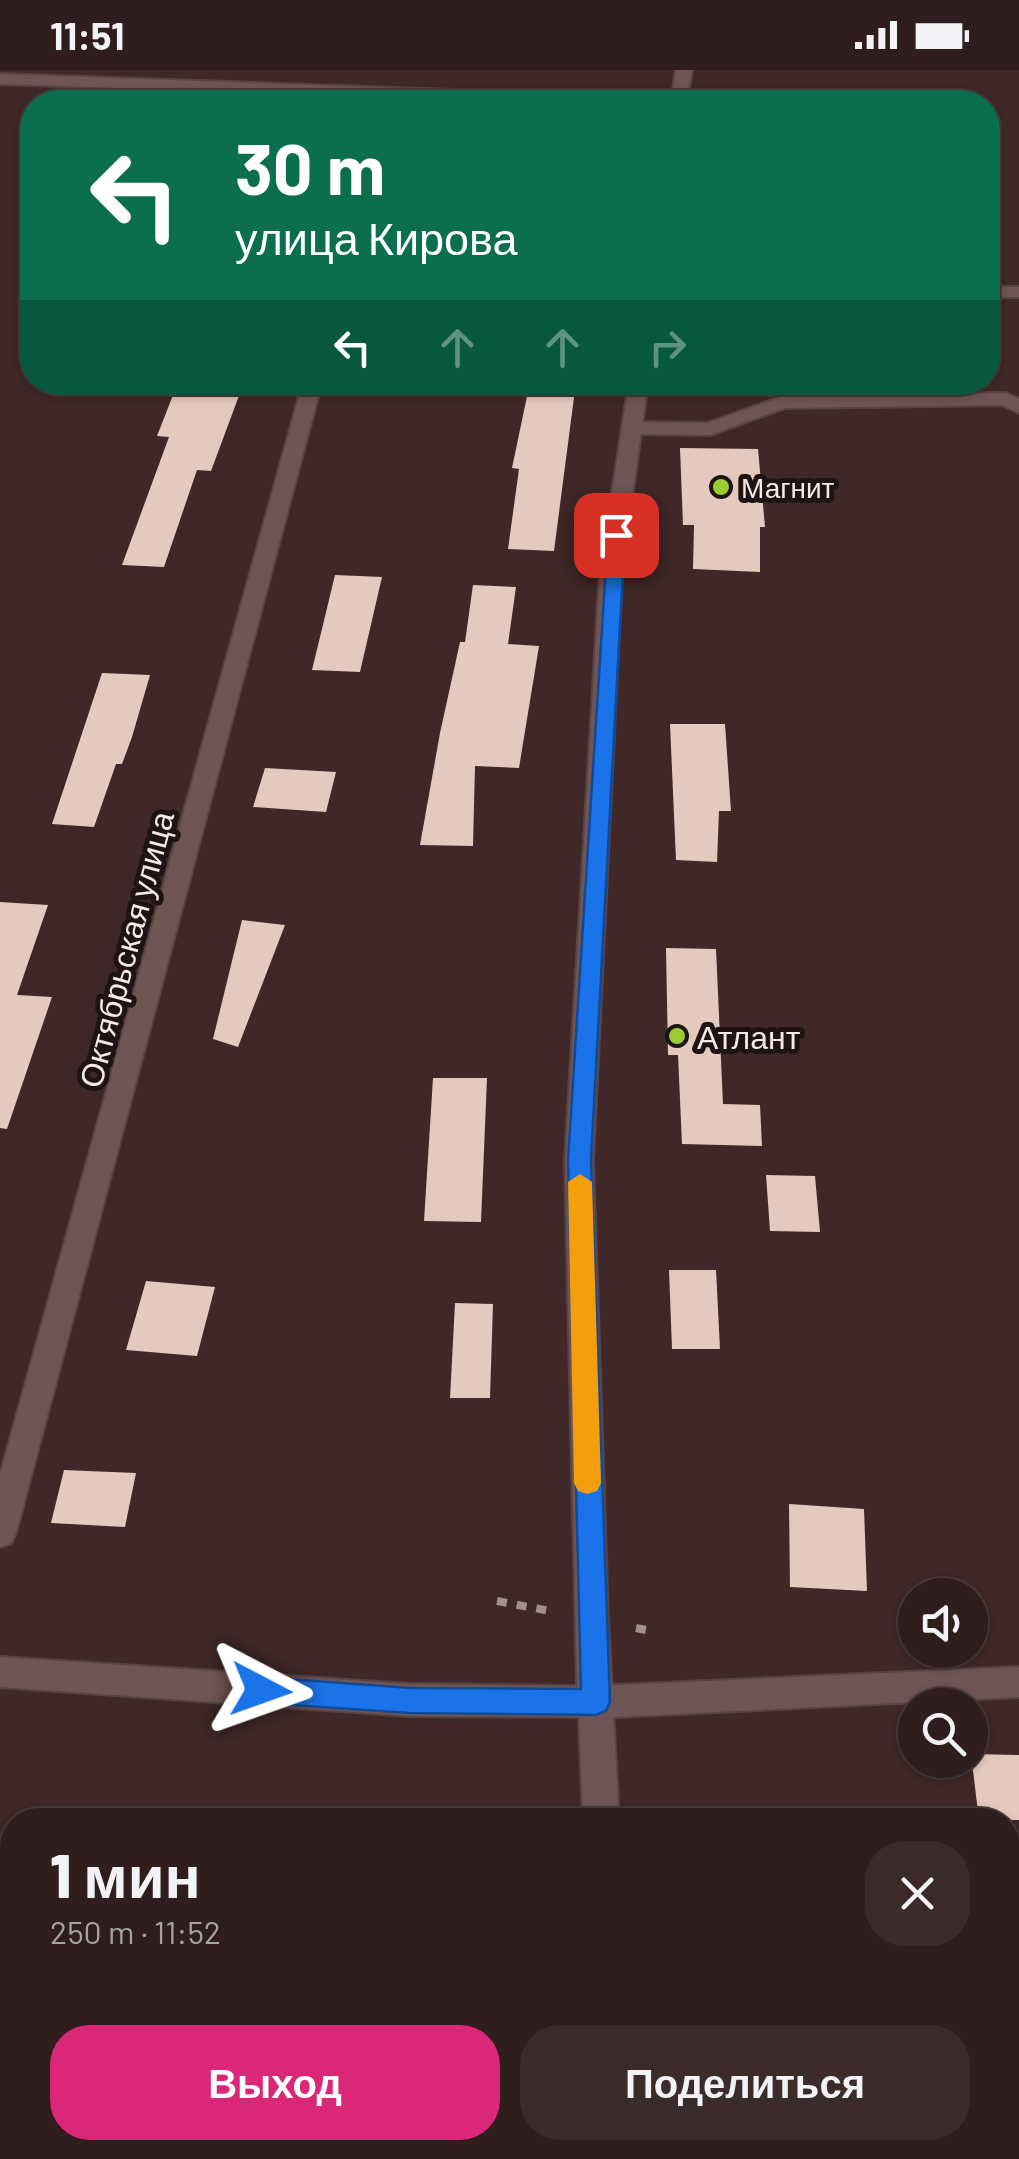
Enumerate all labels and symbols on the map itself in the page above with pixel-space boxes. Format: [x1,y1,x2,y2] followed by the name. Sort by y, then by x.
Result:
[741,470,835,504] place label: Магнит
[710,476,732,498] marker: Магнит
[574,493,659,578] pin
[70,807,181,1091] street label: Октябрьская улица
[697,1017,801,1055] place label: Атлант
[666,1025,688,1047] marker: Атлант
[209,1638,313,1742] position arrow

